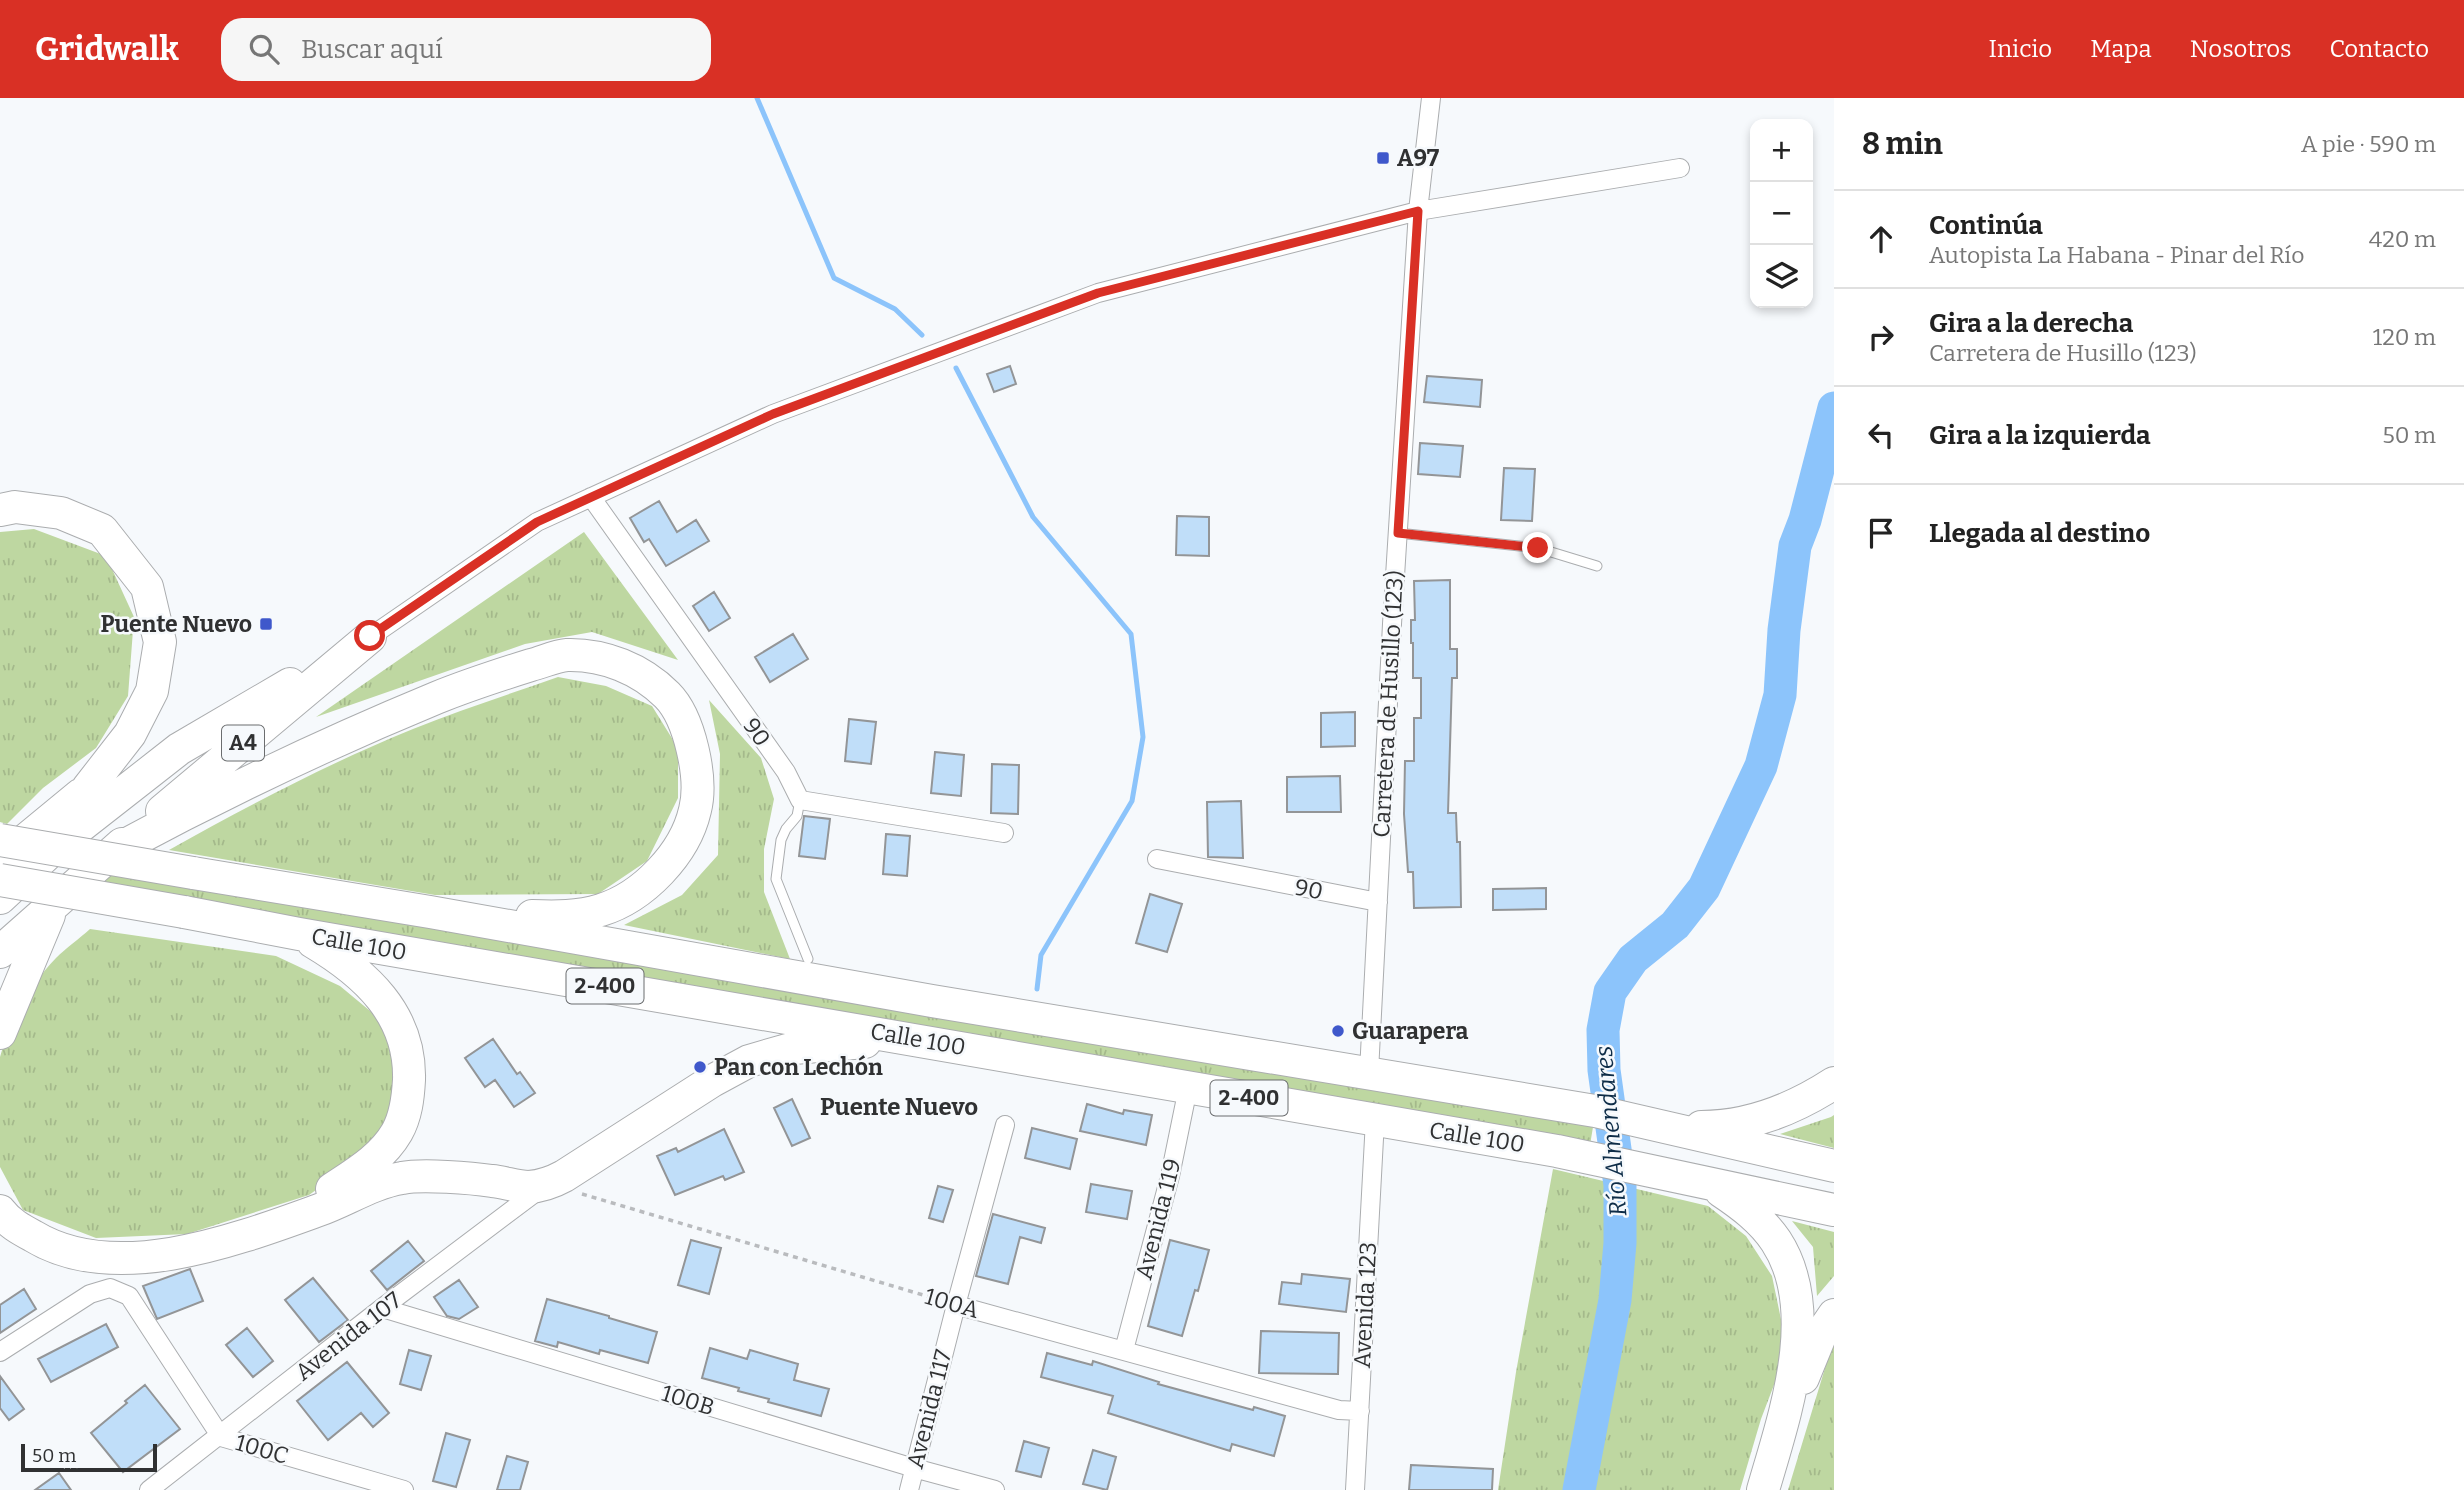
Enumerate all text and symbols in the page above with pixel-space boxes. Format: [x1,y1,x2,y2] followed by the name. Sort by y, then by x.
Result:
[221,18,711,81] search box
[35,29,179,69] text: Gridwalk
[245,30,283,68] icon: search
[301,34,443,65] text: Buscar aquí
[1988,35,2052,63] text: Inicio
[2090,35,2152,63] text: Mapa
[2190,35,2291,63] text: Nosotros
[2329,35,2429,63] text: Contacto
[1750,119,1813,308] map controls
[1750,119,1813,182] button: +
[1862,126,1943,162] text: 8 min
[2301,130,2436,158] text: A pie · 590 m
[1397,144,1440,172] place label: A97
[1375,150,1391,166] marker: A97
[1750,182,1813,245] button: −
[1929,210,2043,241] text: Continúa
[1862,220,1900,258] icon: ahead
[2369,225,2436,253] text: 420 m
[1929,241,2304,269] text: Autopista La Habana - Pinar del Río
[1750,245,1813,308] button: layers
[1929,308,2133,339] text: Gira a la derecha
[1862,318,1900,356] icon: right
[2373,323,2436,351] text: 120 m
[1929,339,2197,367] text: Carretera de Husillo (123)
[1862,416,1900,454] icon: left
[1929,420,2151,451] text: Gira a la izquierda
[2382,421,2436,449] text: 50 m
[1862,514,1900,552] icon: arrive
[1929,518,2150,549] text: Llegada al destino
[1522,532,1553,563] route end
[1367,570,1409,838] street label: Carretera de Husillo (123)
[101,610,252,638] place label: Puente Nuevo
[258,616,274,632] marker: Puente Nuevo
[354,620,385,651] route start
[737,712,777,752] street label: 90
[222,726,264,760] road number: A4
[1292,873,1326,905] street label: 90
[309,922,409,966] street label: Calle 100
[566,968,644,1004] road number: 2-400
[868,1017,968,1061] street label: Calle 100
[1352,1017,1469,1045] place label: Guarapera
[1330,1023,1346,1039] marker: Guarapera
[1590,1045,1632,1217] water label: Río Almendares
[714,1053,883,1081] place label: Pan con Lechón
[692,1059,708,1075] marker: Pan con Lechón
[1210,1080,1288,1116] road number: 2-400
[820,1093,978,1121] district label: Puente Nuevo
[1427,1116,1527,1158] street label: Calle 100
[1129,1156,1187,1282] street label: Avenida 119
[1348,1241,1382,1369] street label: Avenida 123
[922,1282,983,1324] street label: 100A
[289,1286,407,1386] street label: Avenida 107
[901,1346,957,1471] street label: Avenida 117
[658,1379,718,1421] street label: 100B
[232,1428,292,1470] street label: 100C
[21,1441,158,1473] scale bar
[32,1444,76,1467] text: 50 m

